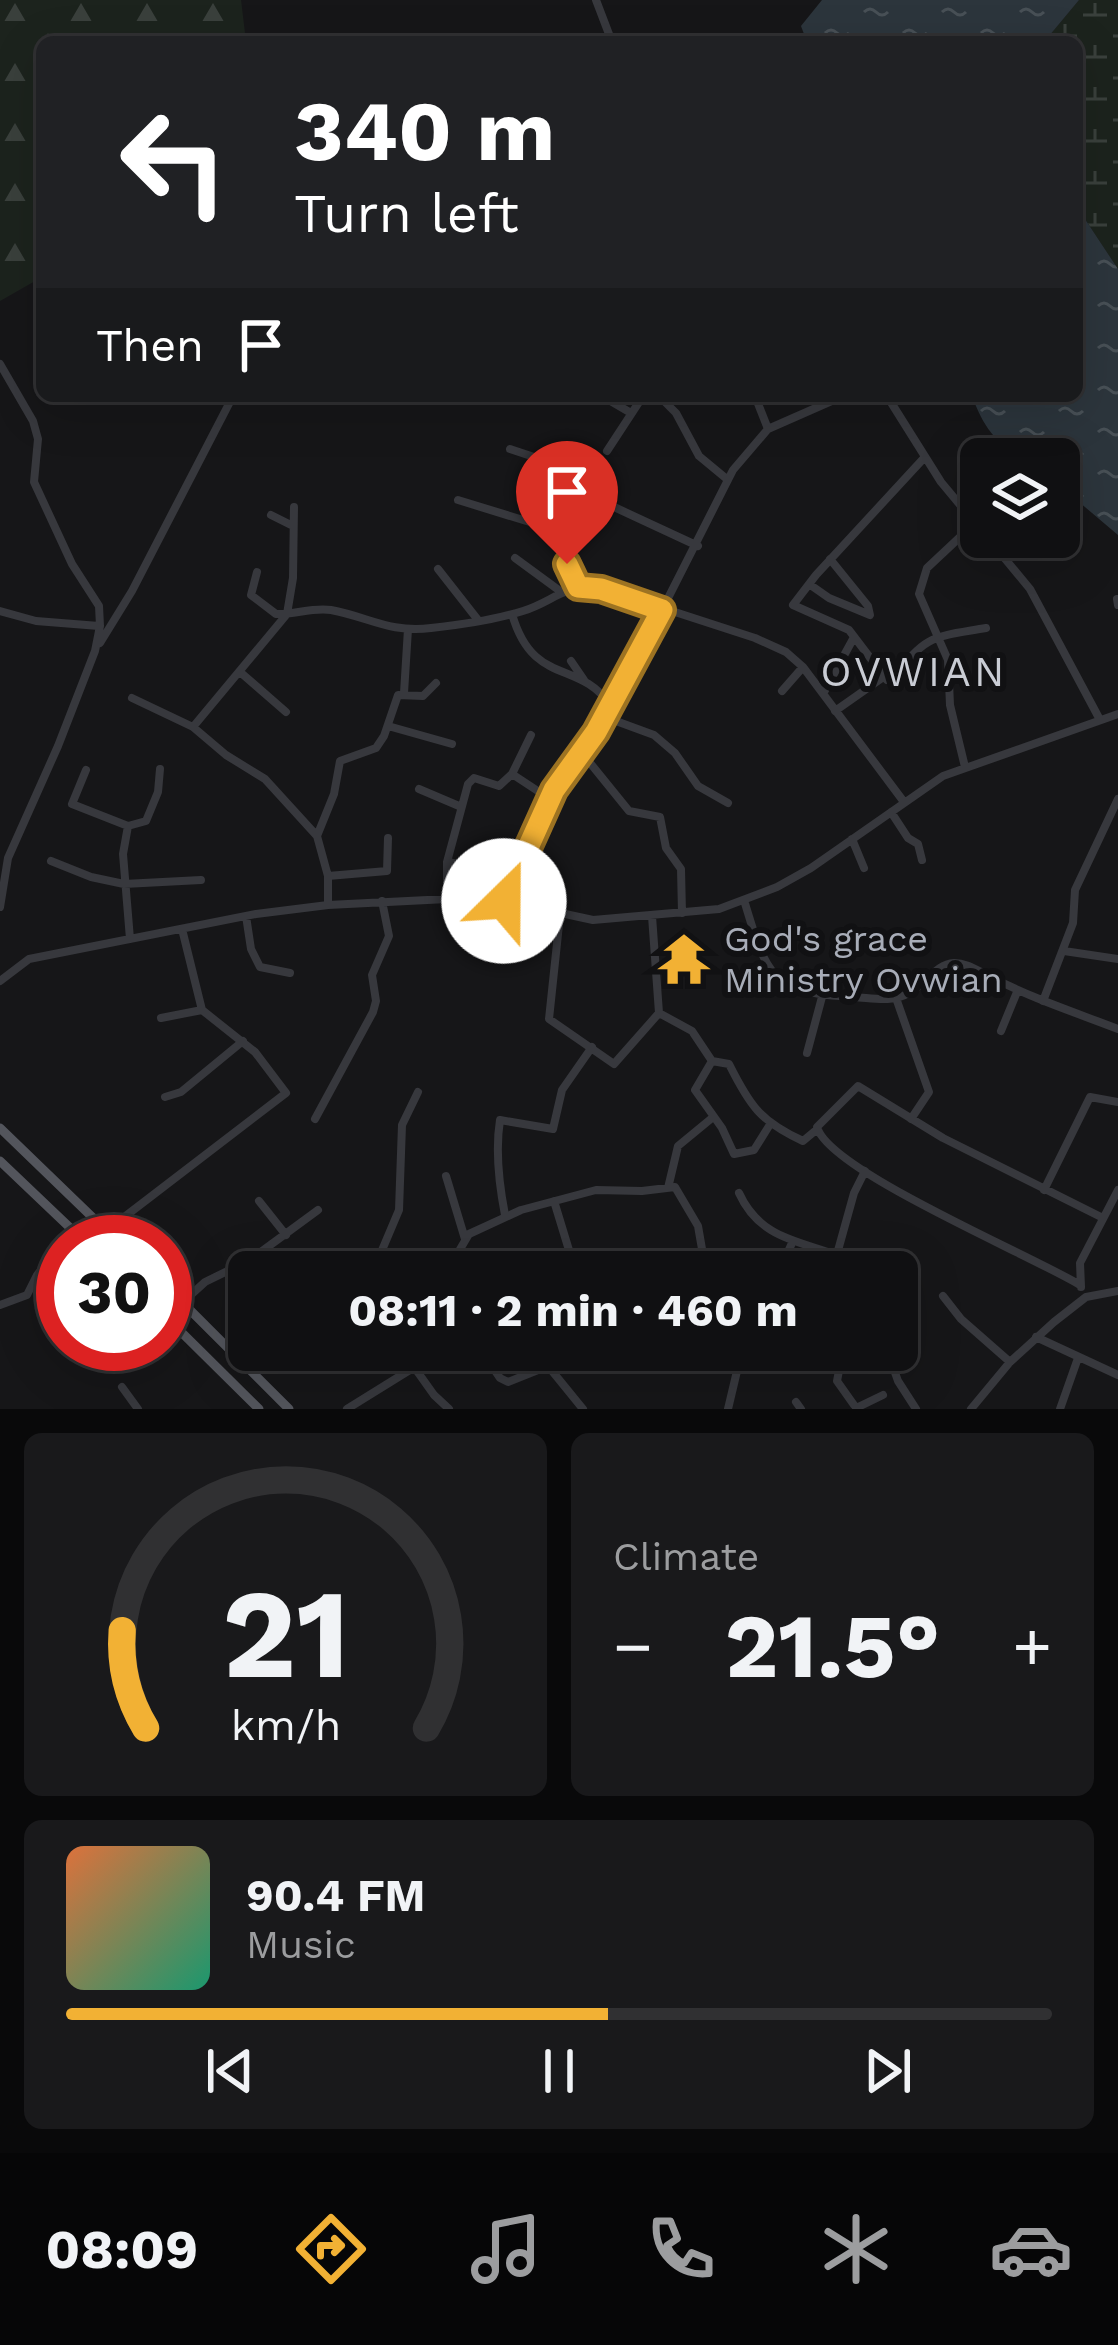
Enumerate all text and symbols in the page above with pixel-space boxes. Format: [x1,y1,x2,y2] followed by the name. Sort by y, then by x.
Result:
[294,82,555,180] text: 340 m
[96,84,252,240] icon: left
[294,182,519,245] text: Turn left
[228,312,294,378] icon: arrive
[96,319,204,372] text: Then
[960,438,1080,558] map controls
[960,438,1080,558] button: layers
[516,441,618,564] pin
[534,459,600,525] icon: arrive
[820,647,1008,696] district label: OVWIAN
[441,838,567,964] position arrow
[724,918,1003,1001] place label: God's grace Ministry Ovwian
[655,930,713,988] temple icon: God's grace Ministry Ovwian
[36,1215,192,1371] speed limit sign: 30
[348,1284,798,1337] text: 08:11 · 2 min · 460 m
[613,1534,759,1579] text: Climate
[221,1561,350,1707] text: 21
[725,1593,940,1699] text: 21.5°
[613,1608,653,1685] text: −
[1012,1608,1052,1685] text: +
[230,1699,341,1749] text: km/h
[246,1869,426,1922] text: 90.4 FM
[246,1922,356,1967] text: Music
[197,2038,263,2104] icon: previous
[526,2038,592,2104] icon: pause
[855,2038,921,2104] icon: next
[289,2207,373,2291] icon: directions
[464,2207,548,2291] icon: music
[639,2207,723,2291] icon: phone
[814,2207,898,2291] icon: climate
[989,2207,1073,2291] icon: car
[45,2218,198,2281] text: 08:09

